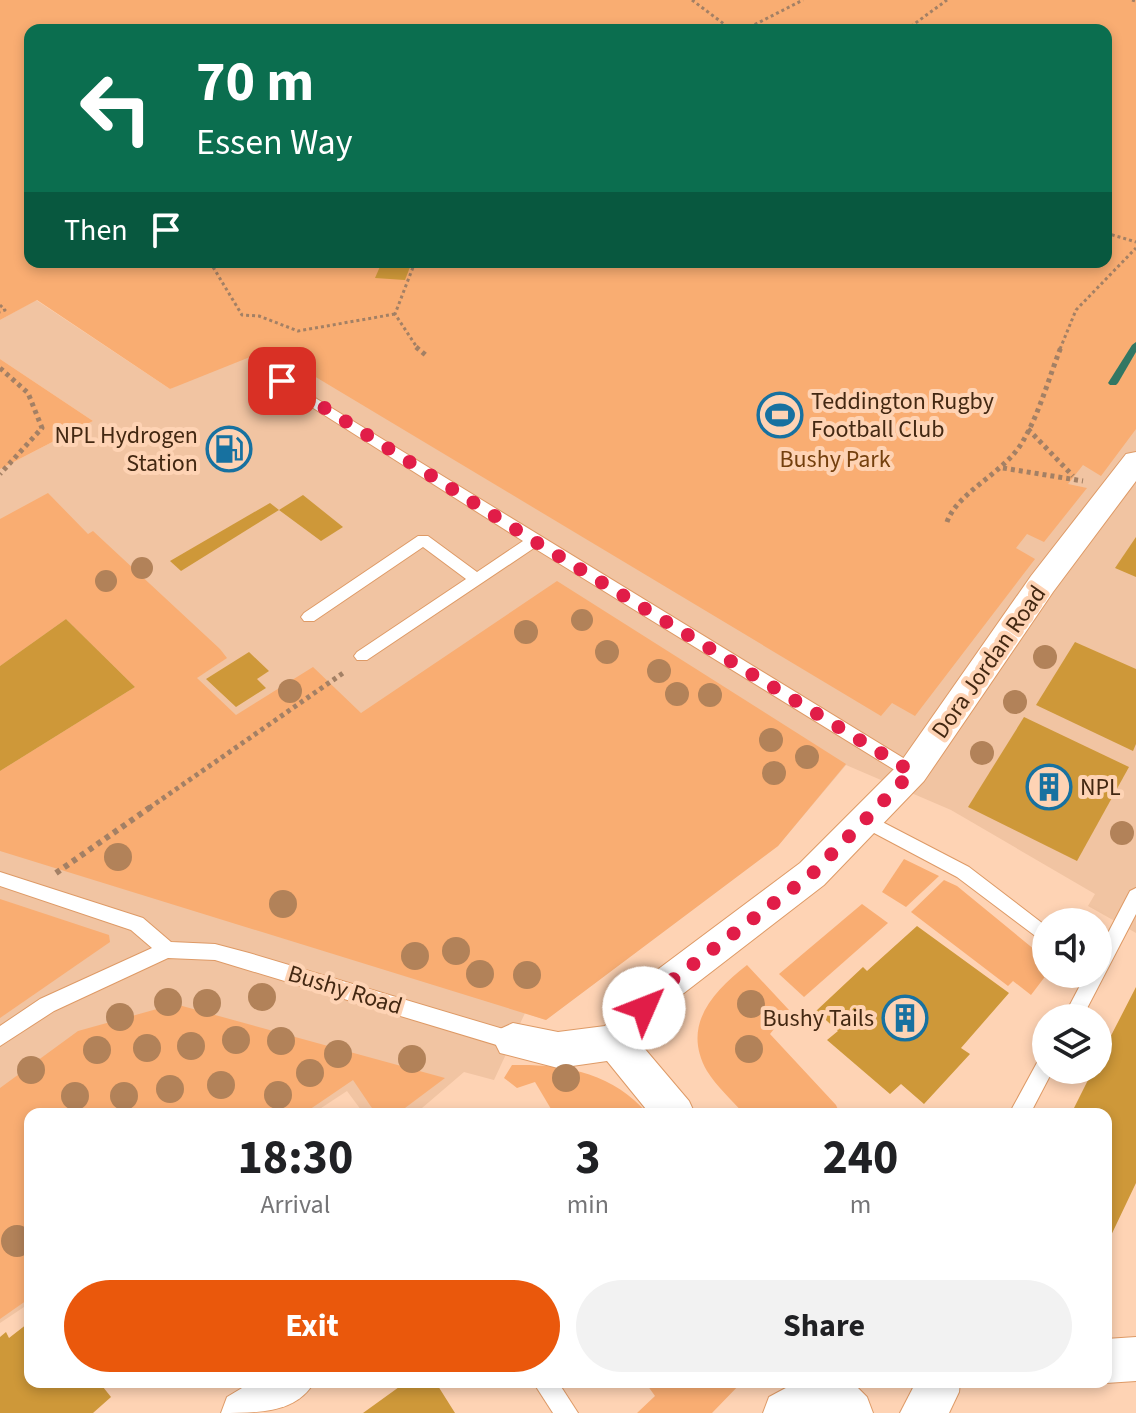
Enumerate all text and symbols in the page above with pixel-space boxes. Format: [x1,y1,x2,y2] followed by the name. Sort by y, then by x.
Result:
[196,43,314,122] text: 70 m
[64,56,168,160] icon: left
[196,117,353,168] text: Essen Way
[144,208,188,252] icon: arrive
[64,209,128,252] text: Then
[248,347,316,415] pin
[260,359,304,403] icon: arrive
[811,384,994,447] place label: Teddington Rugby Football Club
[756,391,804,439] sports icon: Teddington Rugby Football Club
[54,418,198,481] place label: NPL Hydrogen Station
[205,425,253,473] fuel station icon: NPL Hydrogen Station
[779,442,891,477] park label: Bushy Park
[923,578,1055,746] street label: Dora Jordan Road
[1025,763,1073,811] building icon: NPL
[1080,770,1121,805] place label: NPL
[1032,908,1112,1084] map controls
[1032,908,1112,988] button: sound
[284,956,406,1024] street label: Bushy Road
[602,966,686,1050] position arrow
[881,994,929,1042] building icon: Bushy Tails
[762,1001,874,1036] place label: Bushy Tails
[1032,1004,1112,1084] button: layers
[237,1124,353,1192] text: 18:30
[575,1124,601,1192] text: 3
[822,1124,898,1192] text: 240
[260,1186,330,1223] text: Arrival
[567,1186,609,1223] text: min
[850,1186,871,1223] text: m
[64,1280,560,1372] button: Exit
[576,1280,1072,1372] button: Share

